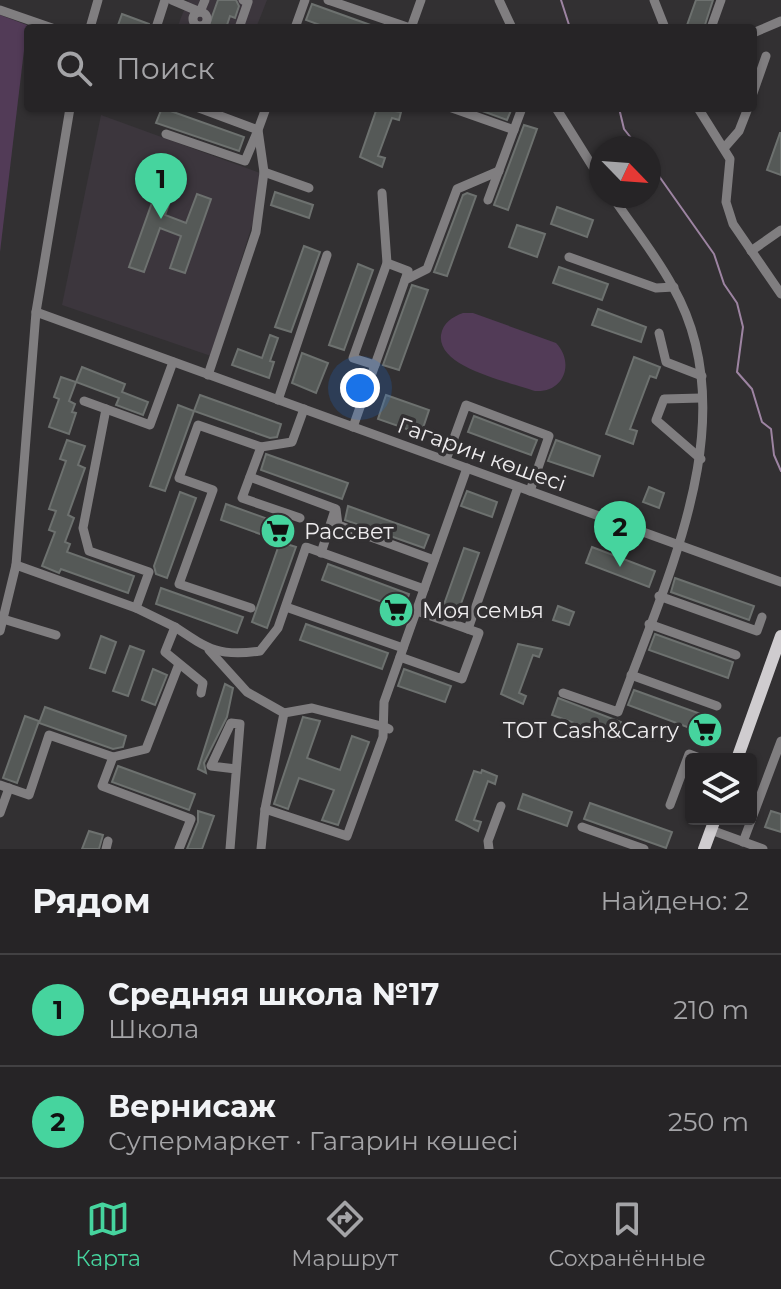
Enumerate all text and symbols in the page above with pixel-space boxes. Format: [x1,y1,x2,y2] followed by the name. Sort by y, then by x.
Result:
[24,24,757,112] search box
[52,46,96,90] icon: search
[116,50,215,87] text: Поиск
[589,136,661,208] north arrow
[135,153,187,219] pin: 1
[340,368,380,408] your location
[394,411,570,498] street label: Гагарин көшесі
[594,501,646,567] pin: 2
[259,512,297,550] supermarket icon: Рассвет
[304,518,394,545] place label: Рассвет
[377,591,415,629] supermarket icon: Моя семья
[422,597,544,624] place label: Моя семья
[686,711,724,749] supermarket icon: ТОТ Cash&Carry
[503,717,679,744] place label: ТОТ Cash&Carry
[685,753,757,825] map controls
[685,753,757,825] button: layers
[32,880,151,922] text: Рядом
[600,885,749,917] text: Найдено: 2
[108,976,439,1013] text: Средняя школа №17
[53,994,63,1026] text: 1
[673,994,749,1026] text: 210 m
[108,1013,199,1045] text: Школа
[108,1088,276,1125] text: Вернисаж
[50,1106,66,1138] text: 2
[668,1106,749,1138] text: 250 m
[108,1125,519,1157] text: Супермаркет · Гагарин көшесі
[75,1197,141,1272] tab: Карта
[291,1197,398,1272] tab: Маршрут
[549,1197,706,1272] tab: Сохранённые

